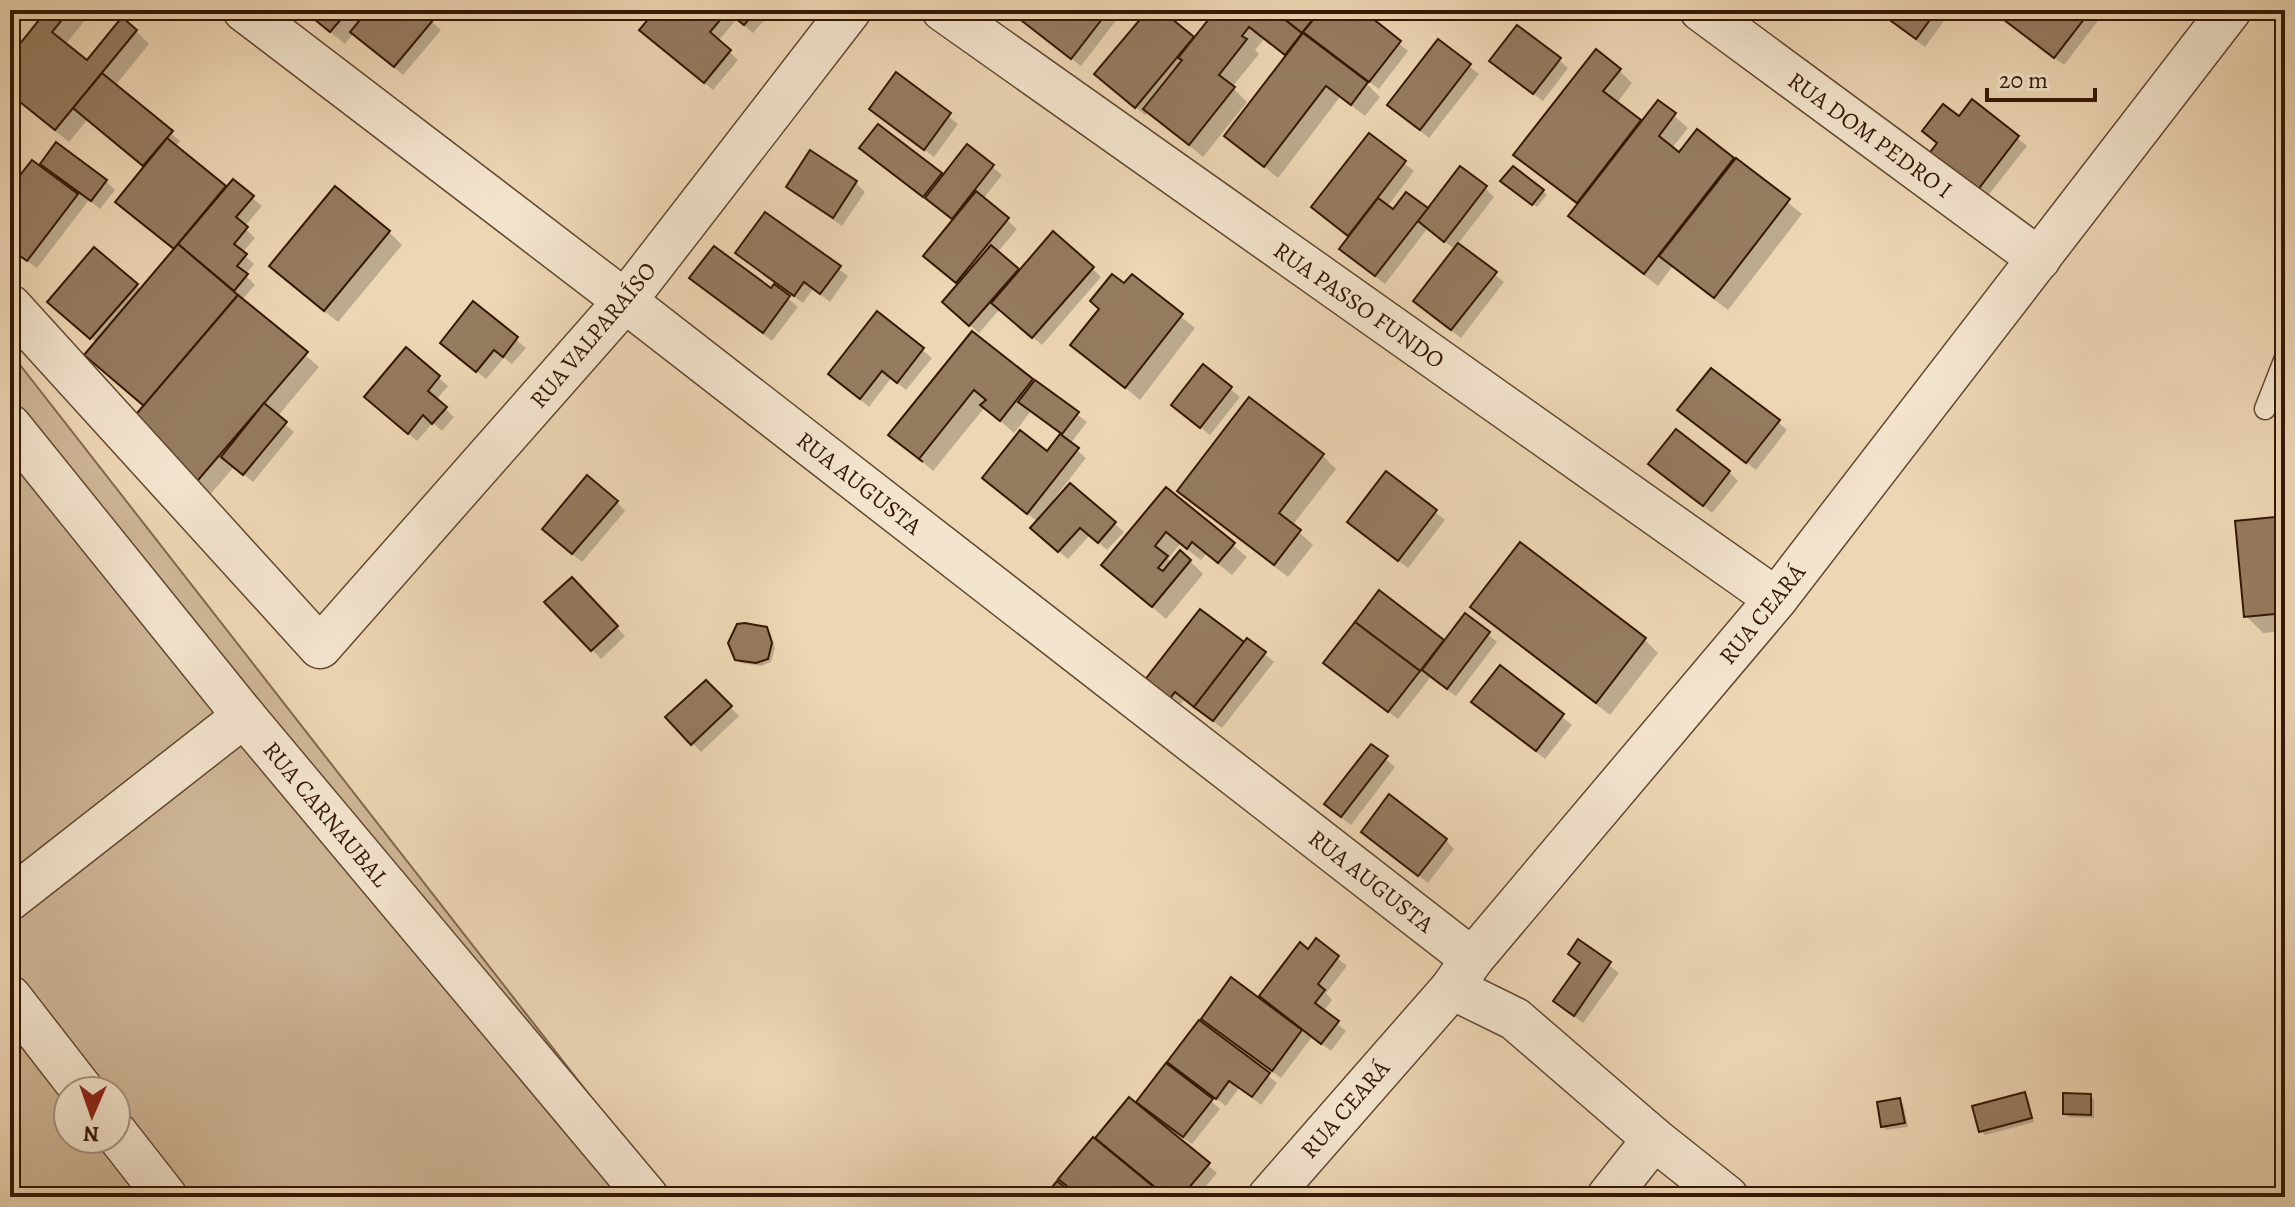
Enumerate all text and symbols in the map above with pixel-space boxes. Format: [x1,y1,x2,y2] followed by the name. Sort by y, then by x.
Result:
[1987,52,2095,102] scale bar
[1781,64,1959,206] street label: RUA DOM PEDRO I
[1999,64,2048,96] text: 20 m
[1267,234,1451,376] street label: RUA PASSO FUNDO
[522,255,664,415] street label: RUA VALPARAÍSO
[790,424,929,543] street label: RUA AUGUSTA
[1712,556,1813,671] street label: RUA CEARÁ
[256,735,397,894] street label: RUA CARNAUBAL
[1302,822,1441,941] street label: RUA AUGUSTA
[1293,1052,1397,1165] street label: RUA CEARÁ
[52,1075,132,1155] north arrow
[83,1119,100,1149] text: N

